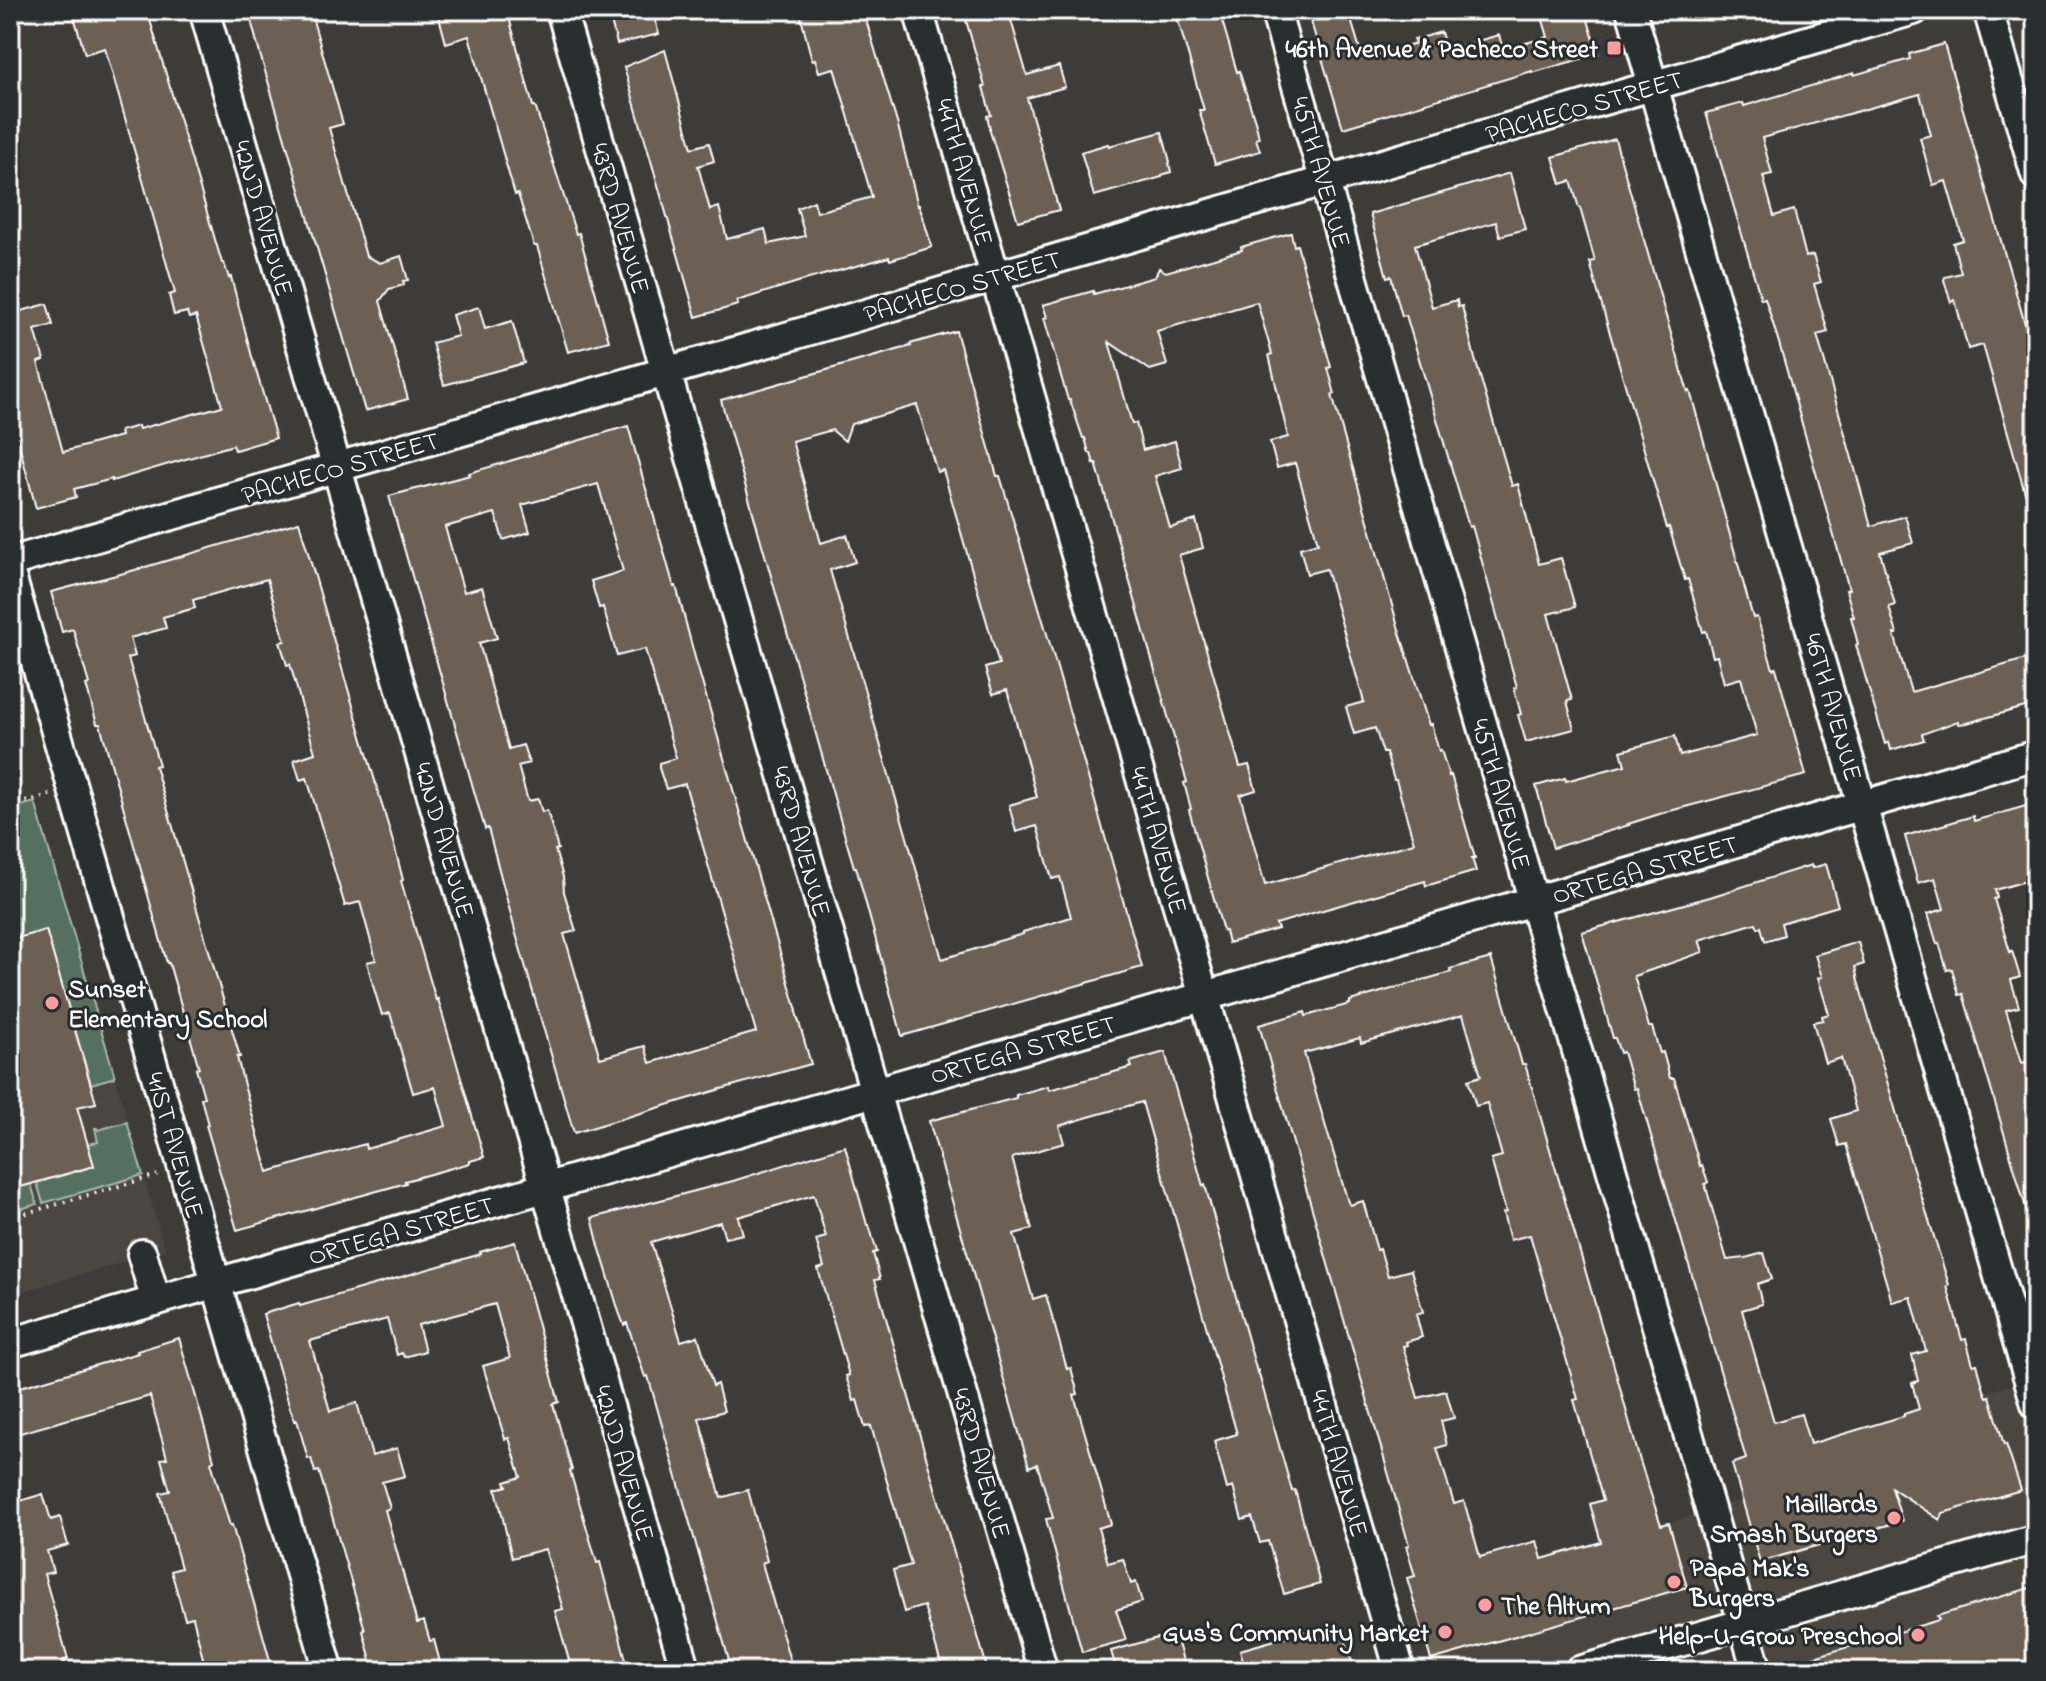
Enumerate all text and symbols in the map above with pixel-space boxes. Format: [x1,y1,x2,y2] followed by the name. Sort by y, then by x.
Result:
[1285,32,1598,70] place label: 46th Avenue & Pacheco Street
[1605,39,1623,57] marker: 46th Avenue & Pacheco Street
[1481,62,1688,155] street label: PACHECO STREET
[1279,93,1359,253] street label: 45TH AVENUE
[923,95,1001,251] street label: 44TH AVENUE
[221,136,302,301] street label: 42ND AVENUE
[578,139,658,299] street label: 43RD AVENUE
[859,242,1066,335] street label: PACHECO STREET
[237,423,444,516] street label: PACHECO STREET
[1792,629,1870,786] street label: 46TH AVENUE
[1459,715,1539,875] street label: 45TH AVENUE
[402,758,483,923] street label: 42ND AVENUE
[759,762,839,922] street label: 43RD AVENUE
[1117,763,1195,919] street label: 44TH AVENUE
[1548,827,1743,917] street label: ORTEGA STREET
[68,972,267,1040] place label: Sunset Elementary School
[43,994,61,1012] marker: Sunset Elementary School
[926,1007,1121,1097] street label: ORTEGA STREET
[134,1068,212,1224] street label: 41ST AVENUE
[304,1188,499,1278] street label: ORTEGA STREET
[582,1381,663,1546] street label: 42ND AVENUE
[939,1384,1019,1544] street label: 43RD AVENUE
[1298,1386,1376,1542] street label: 44TH AVENUE
[1710,1487,1878,1556] place label: Maillards Smash Burgers
[1885,1509,1903,1527] marker: Maillards Smash Burgers
[1689,1551,1809,1620] place label: Papa Mak's Burgers
[1665,1573,1683,1591] marker: Papa Mak's Burgers
[1501,1589,1611,1627] place label: The Altum
[1476,1596,1494,1614] marker: The Altum
[1162,1616,1429,1654] place label: Gus's Community Market
[1658,1619,1902,1657] place label: Help-U-Grow Preschool
[1436,1623,1454,1641] marker: Gus's Community Market
[1909,1626,1927,1644] marker: Help-U-Grow Preschool

